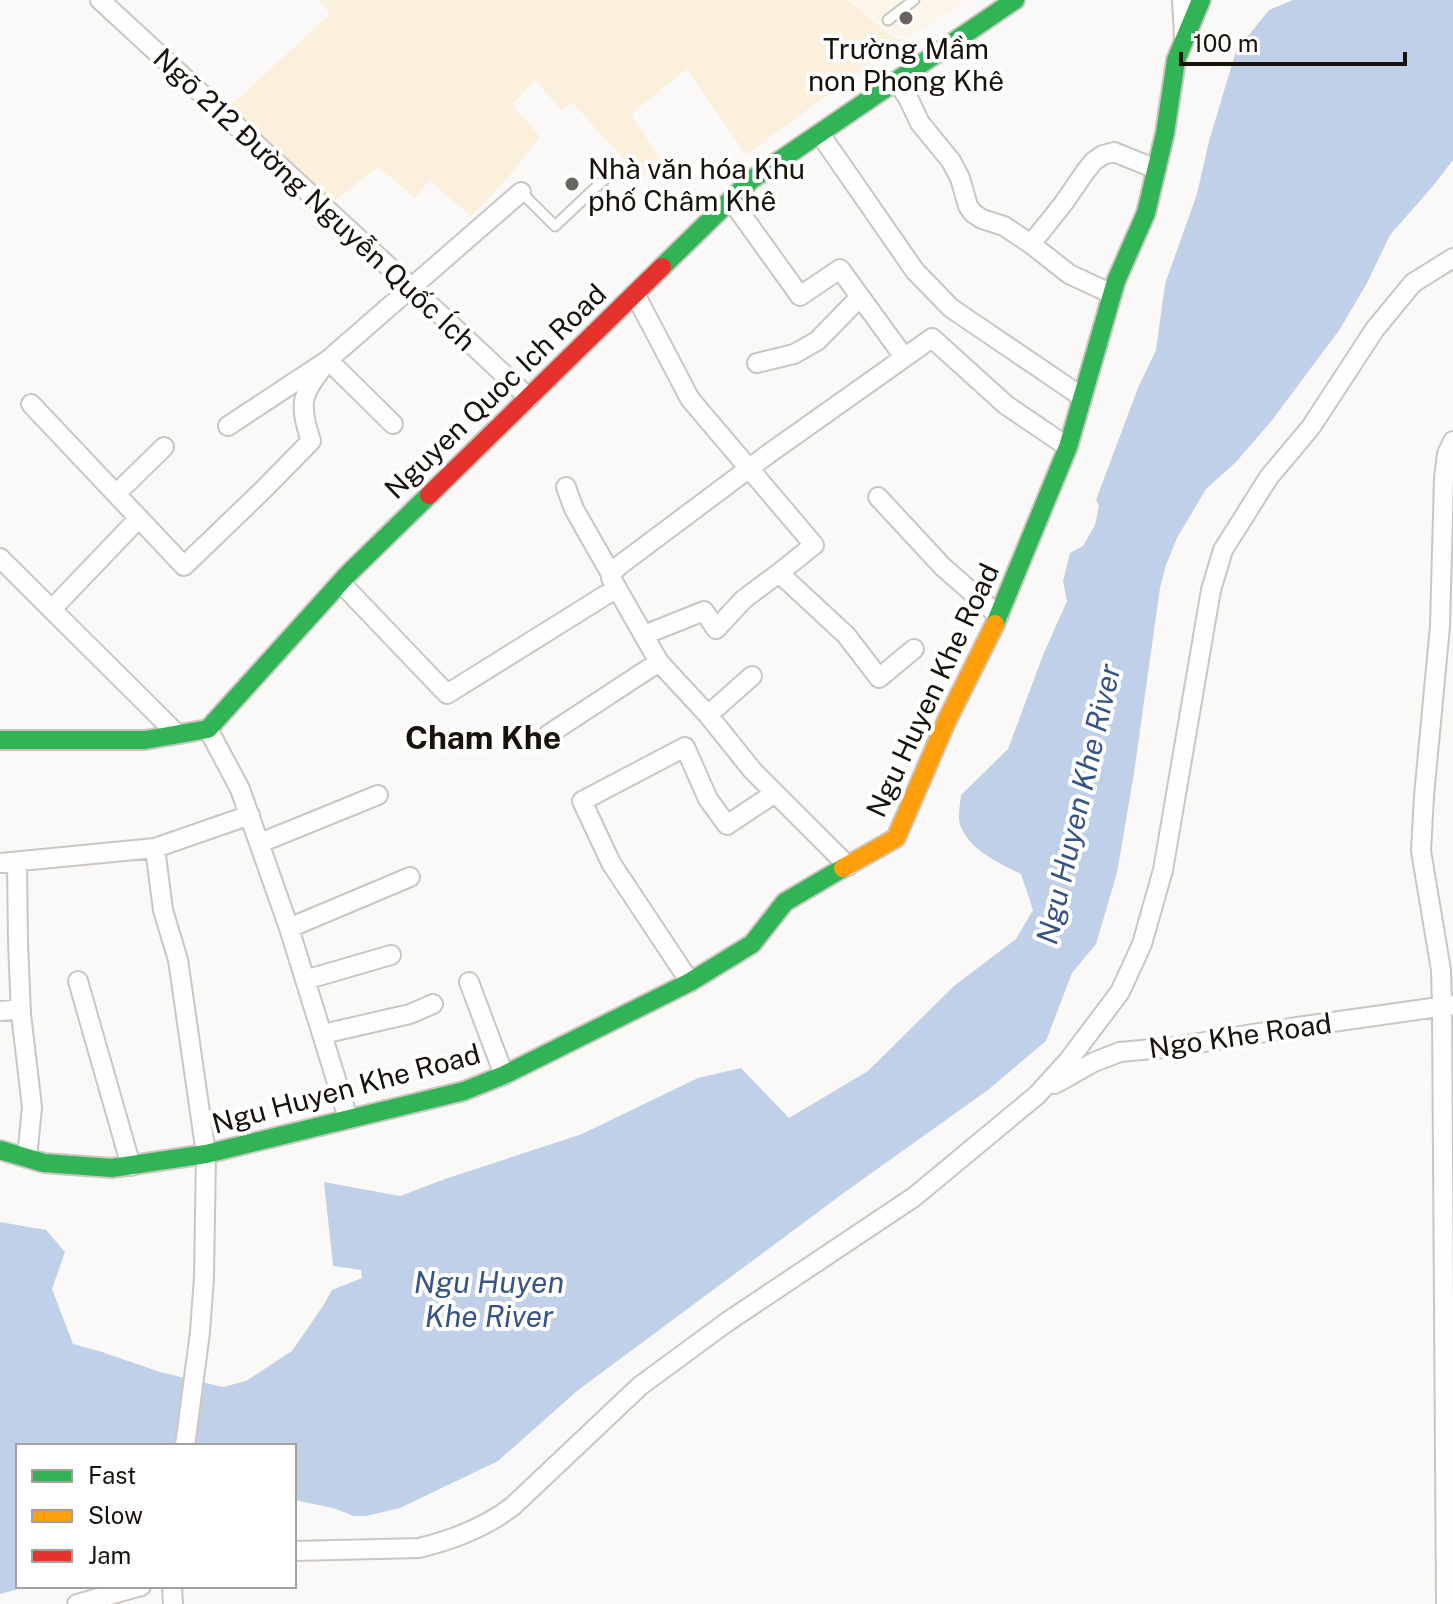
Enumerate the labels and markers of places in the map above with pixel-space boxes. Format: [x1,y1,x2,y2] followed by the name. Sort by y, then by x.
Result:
[897,9,915,27] marker: Trường Mầm non Phong Khê
[808,32,1004,97] place label: Trường Mầm non Phong Khê
[588,152,805,217] place label: Nhà văn hóa Khu phố Châm Khê
[563,175,581,193] marker: Nhà văn hóa Khu phố Châm Khê

